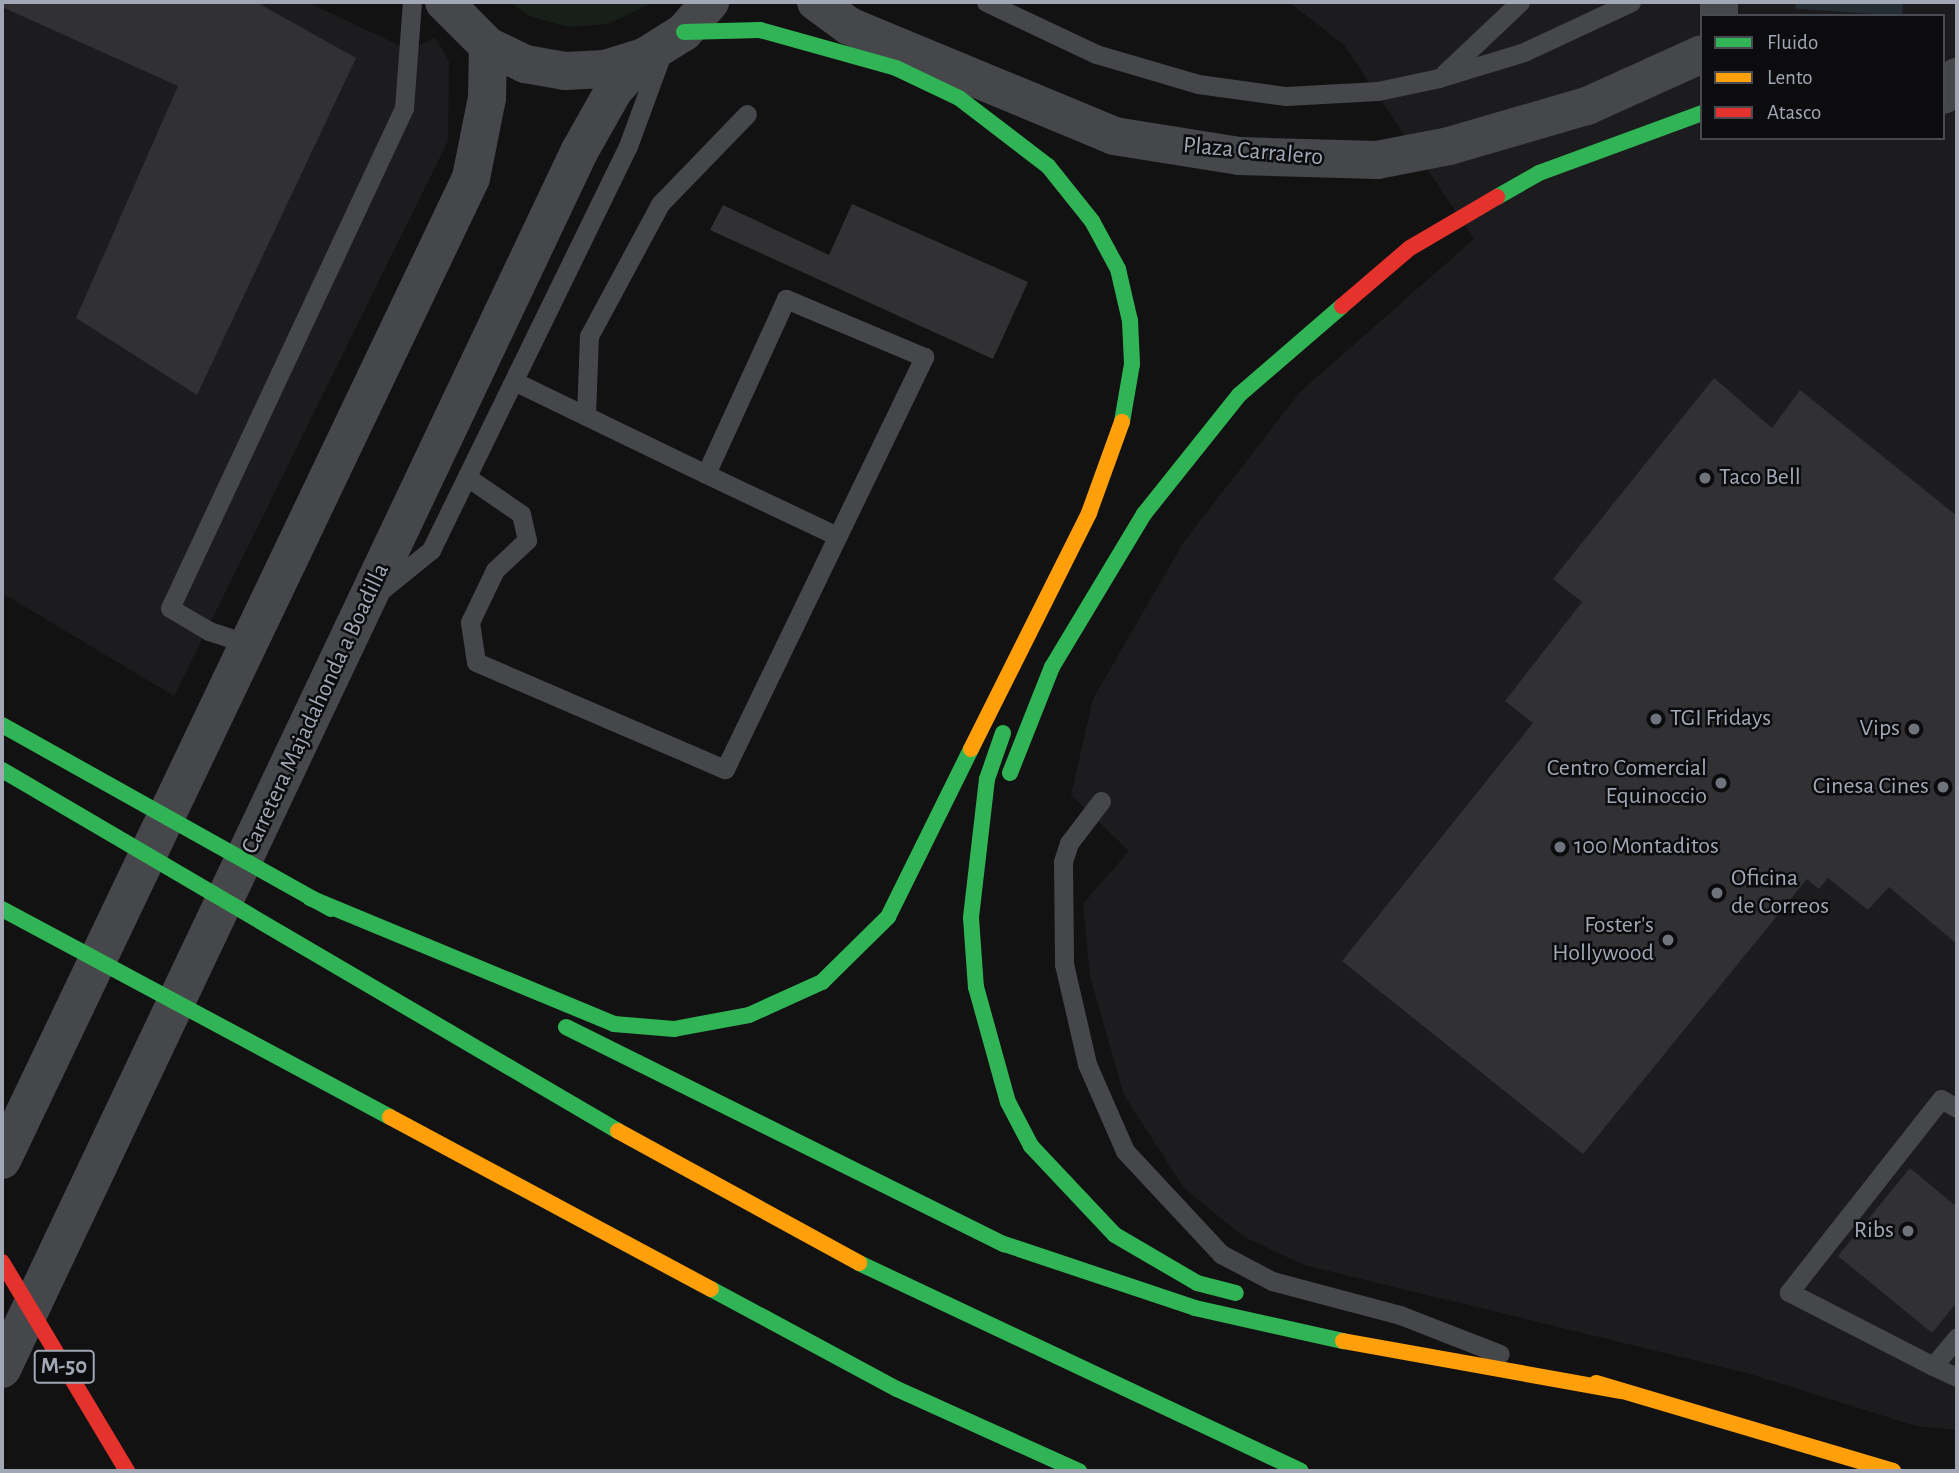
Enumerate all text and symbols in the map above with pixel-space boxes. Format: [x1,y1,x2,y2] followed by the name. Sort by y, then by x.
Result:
[1700,14,1945,140] legend
[1767,32,1818,53] text: Fluido
[1767,67,1813,88] text: Lento
[1767,102,1821,123] text: Atasco
[1182,132,1324,172] street label: Plaza Carralero
[1719,464,1801,492] place label: Taco Bell
[1697,470,1713,486] marker: Taco Bell
[236,559,396,859] street label: Carretera Majadahonda a Boadilla
[1670,705,1771,733] place label: TGI Fridays
[1648,711,1664,727] marker: TGI Fridays
[1860,715,1900,743] place label: Vips
[1906,721,1922,737] marker: Vips
[1547,755,1707,811] place label: Centro Comercial Equinoccio
[1813,773,1929,801] place label: Cinesa Cines
[1713,775,1729,791] marker: Centro Comercial Equinoccio
[1935,779,1951,795] marker: Cinesa Cines
[1574,833,1719,861] place label: 100 Montaditos
[1552,839,1568,855] marker: 100 Montaditos
[1731,865,1829,921] place label: Oficina de Correos
[1709,885,1725,901] marker: Oficina de Correos
[1552,912,1654,968] place label: Foster's Hollywood
[1660,932,1676,948] marker: Foster's Hollywood
[1854,1217,1894,1245] place label: Ribs
[1900,1223,1916,1239] marker: Ribs
[32,1348,96,1386] road number: M-50

